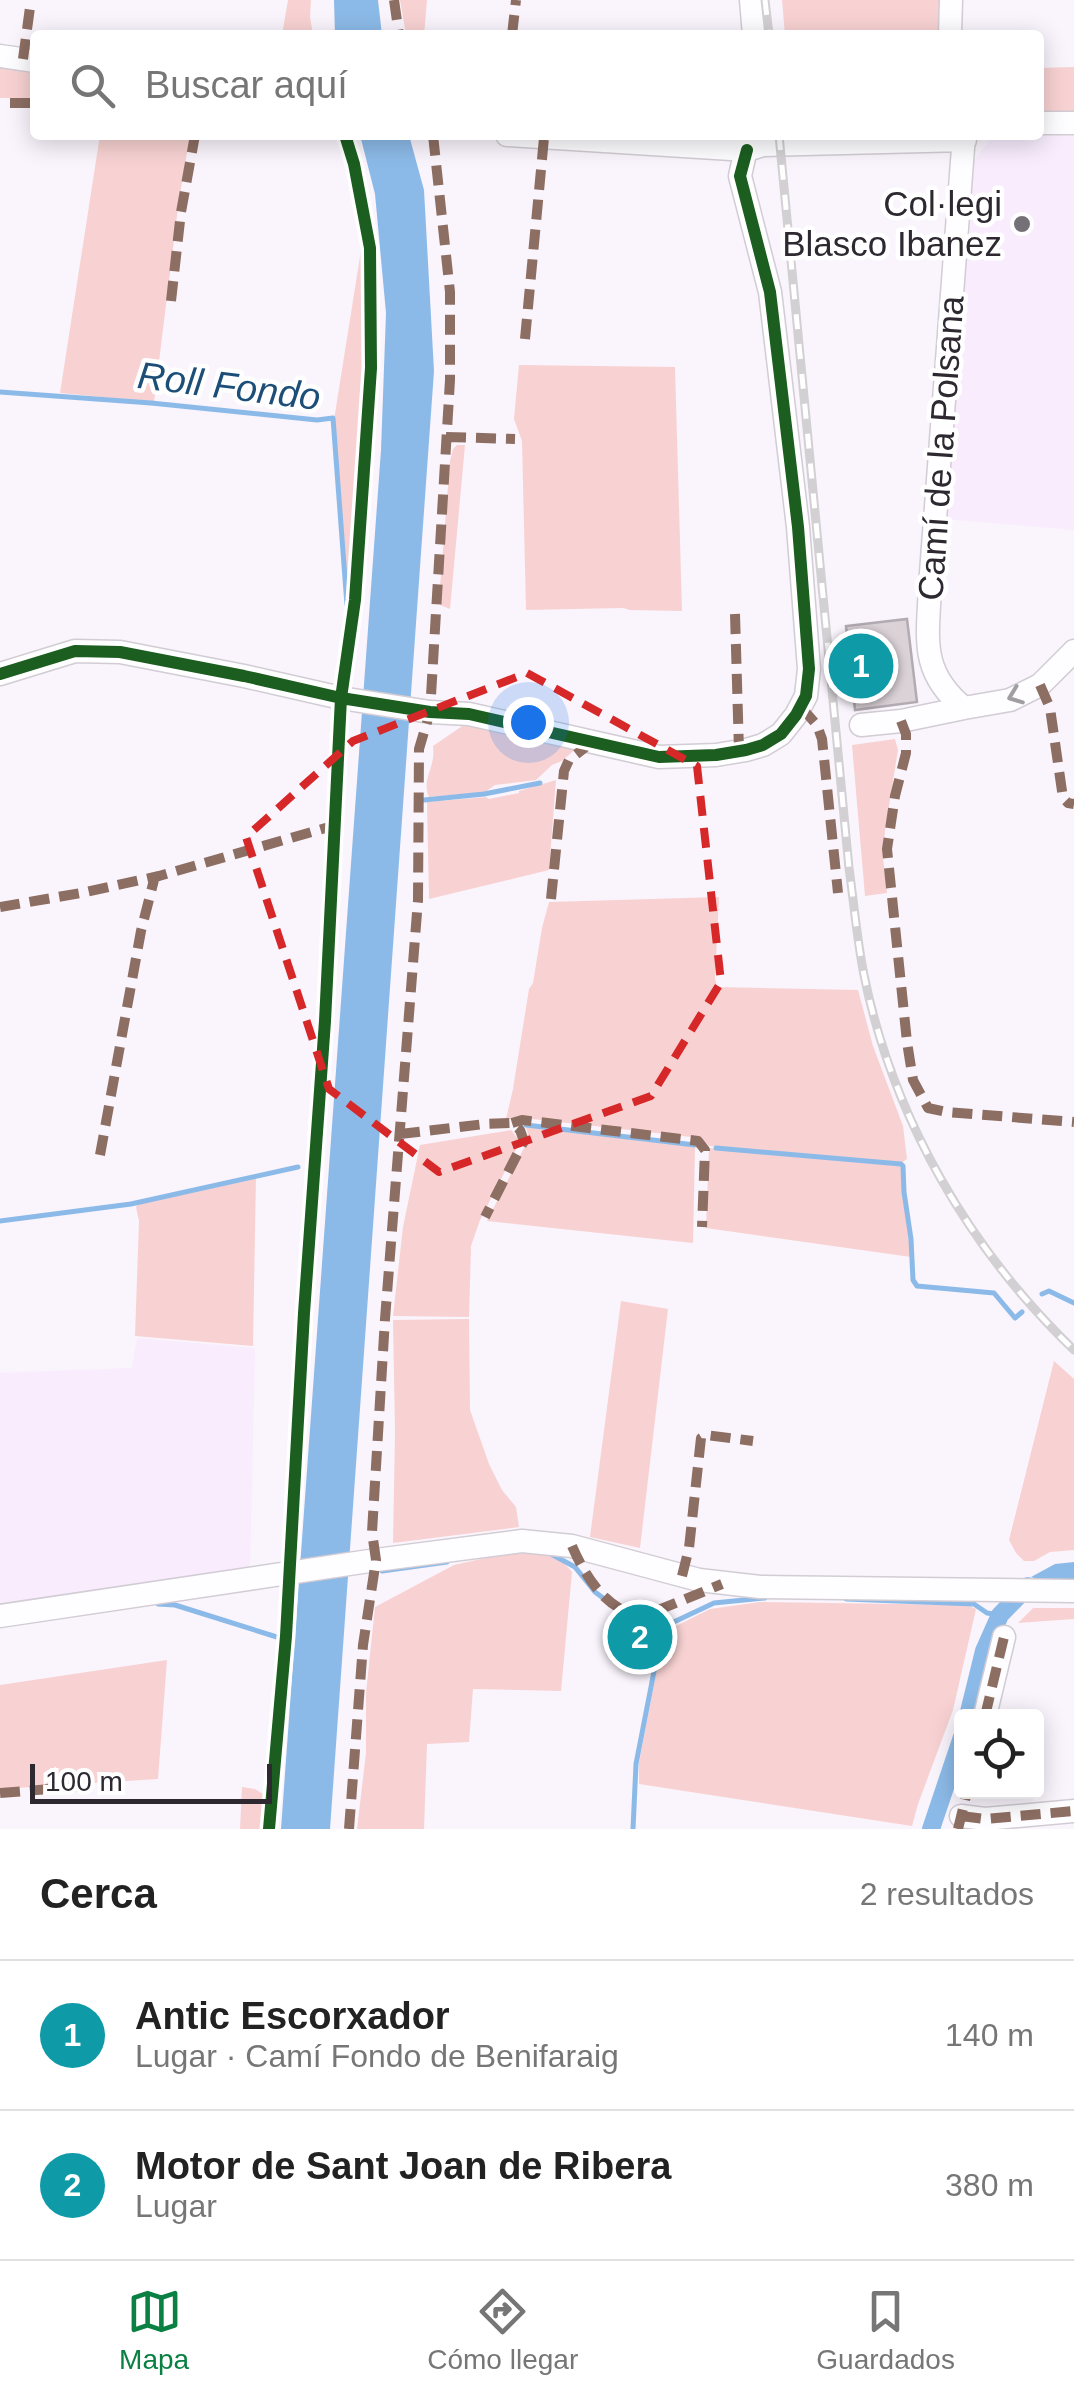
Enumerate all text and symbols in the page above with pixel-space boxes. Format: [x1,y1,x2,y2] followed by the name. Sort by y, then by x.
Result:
[30,30,1044,140] search box
[65,58,120,113] icon: search
[145,64,348,106] text: Buscar aquí
[782,184,1002,263] place label: Col·legi Blasco Ibanez
[1011,213,1033,235] marker: Col·legi Blasco Ibanez
[910,294,971,602] street label: Camí de la Polsana
[135,354,323,418] water label: Roll Fondo
[828,628,894,704] pin: 1
[1007,684,1025,704] one-way arrow
[503,697,554,748] your location
[608,1600,672,1674] pin: 2
[954,1709,1044,1799] map controls
[954,1709,1044,1799] button: locate
[30,1759,272,1804] scale bar
[45,1766,123,1797] text: 100 m
[40,1870,157,1917] text: Cerca
[860,1876,1034,1912] text: 2 resultados
[135,1995,450,2037] text: Antic Escorxador
[64,2017,81,2053] text: 1
[945,2017,1034,2053] text: 140 m
[135,2038,619,2074] text: Lugar · Camí Fondo de Benifaraig
[135,2145,671,2187] text: Motor de Sant Joan de Ribera
[64,2167,81,2203] text: 2
[945,2167,1034,2203] text: 380 m
[135,2188,217,2224] text: Lugar
[119,2284,189,2376] tab: Mapa
[427,2284,578,2376] tab: Cómo llegar
[816,2284,955,2376] tab: Guardados

